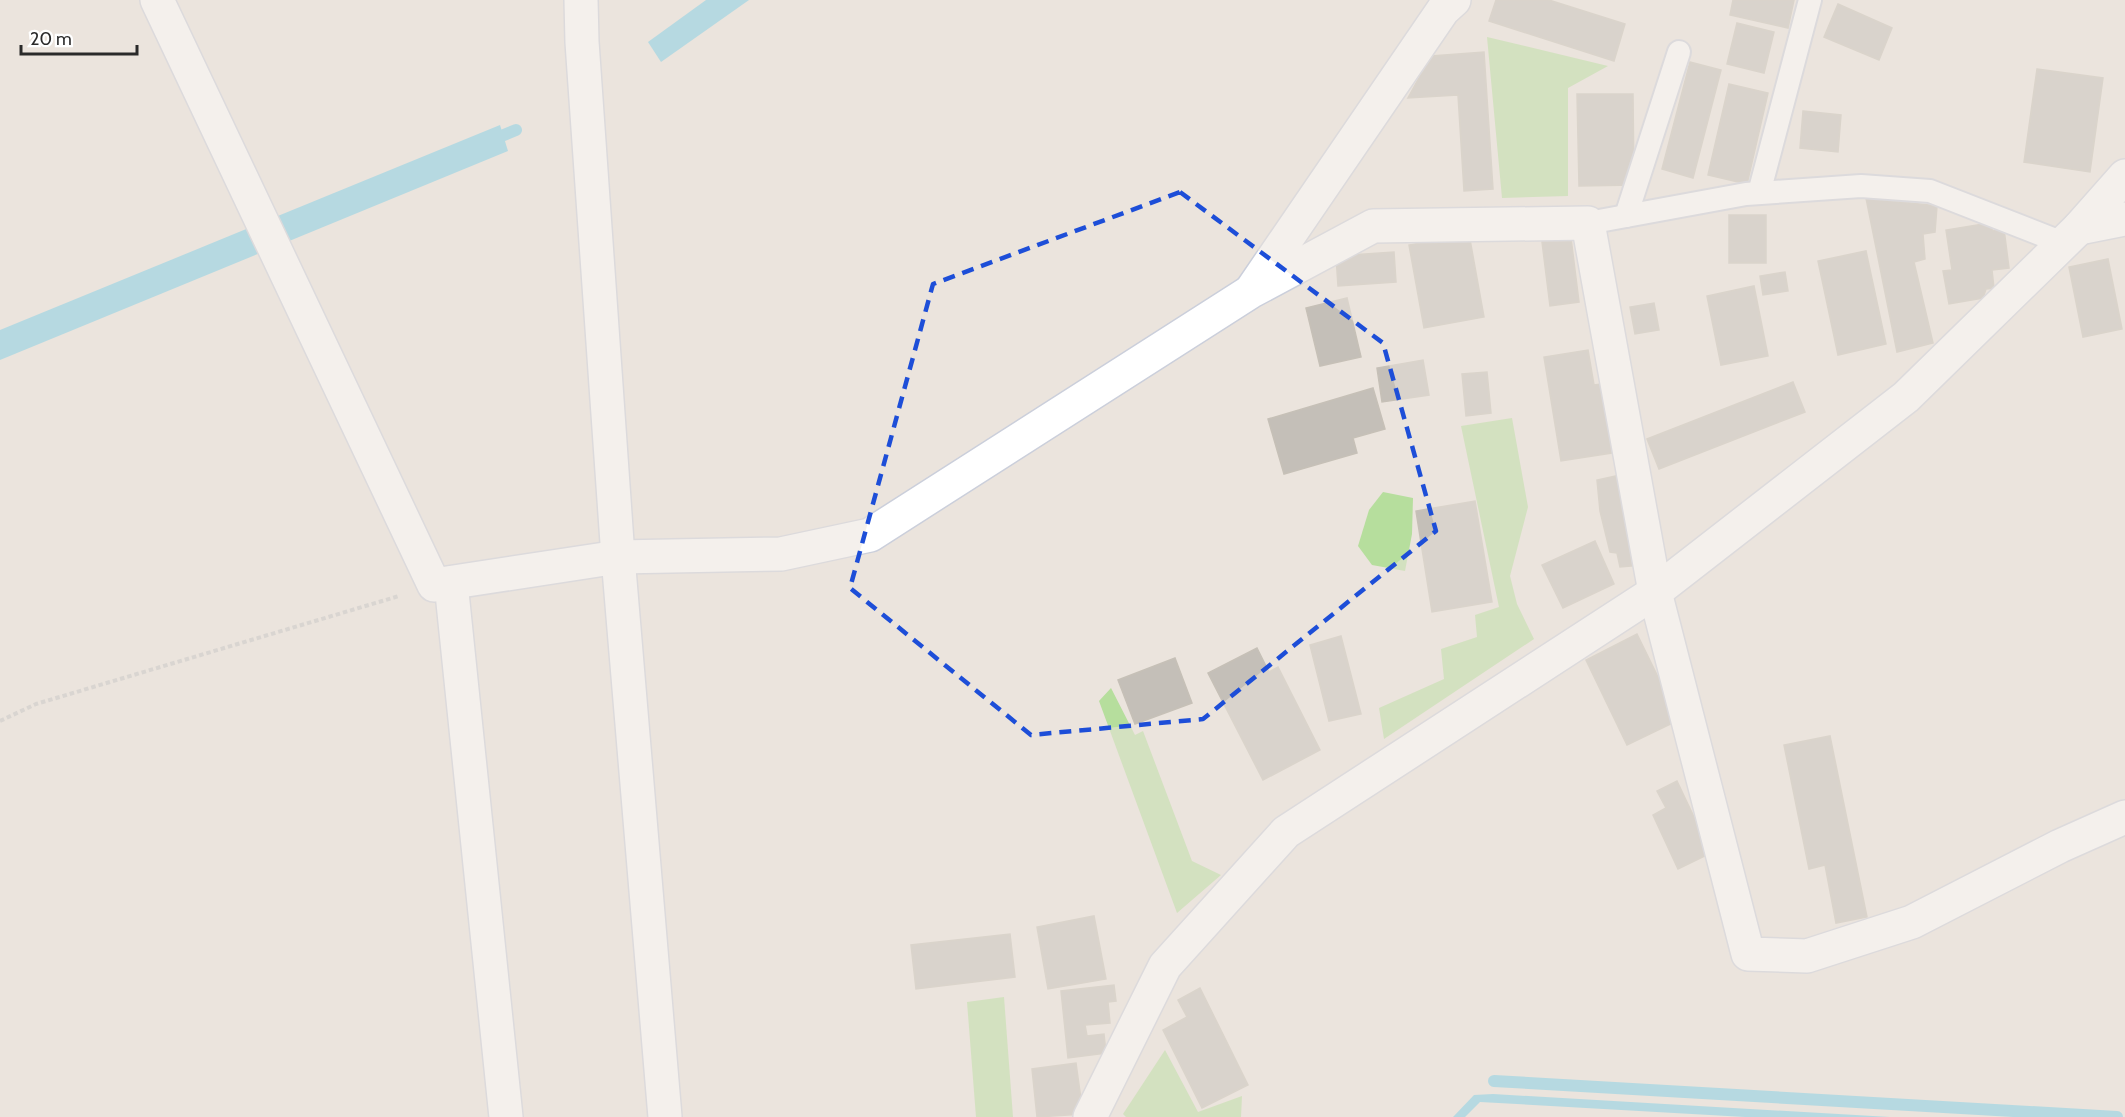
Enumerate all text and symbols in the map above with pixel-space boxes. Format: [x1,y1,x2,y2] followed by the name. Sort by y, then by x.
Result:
[21,18,136,56] scale bar
[30,28,72,50] text: 20 m

